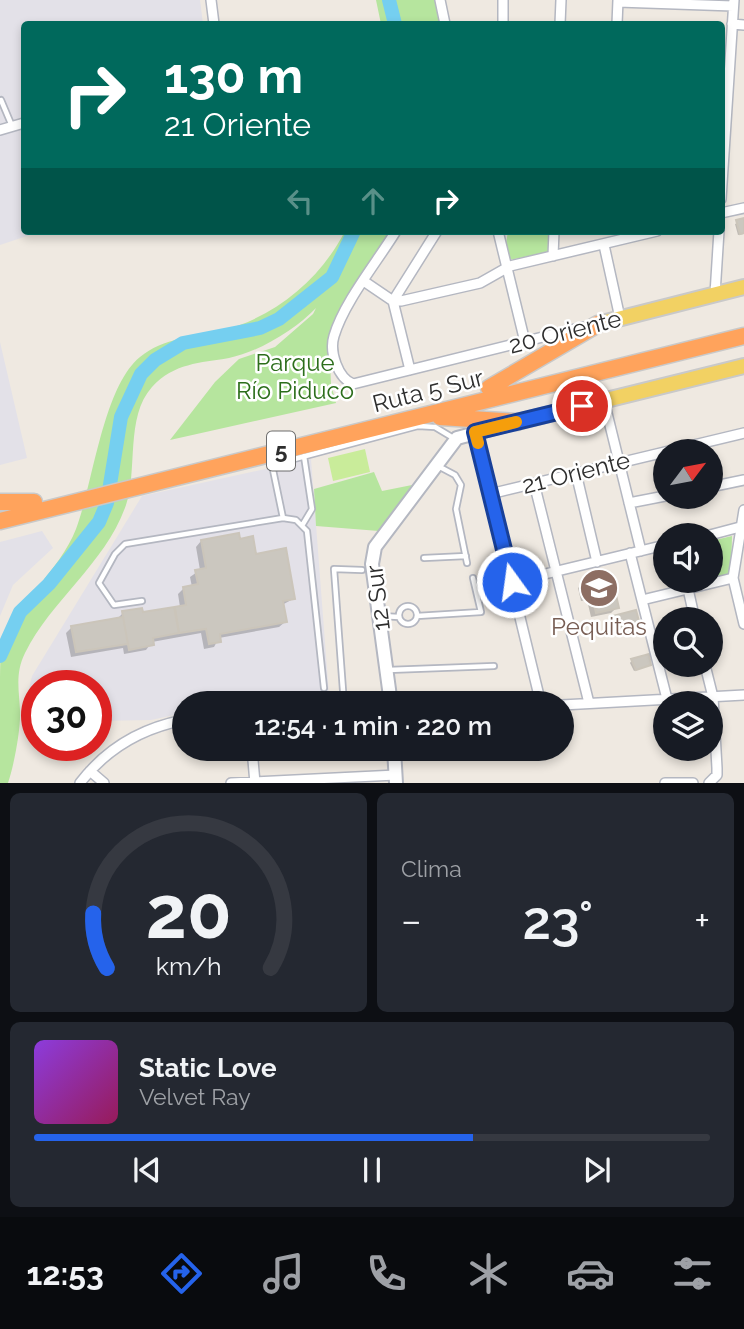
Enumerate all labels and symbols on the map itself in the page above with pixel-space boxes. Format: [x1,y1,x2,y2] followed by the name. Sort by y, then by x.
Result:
[506,304,624,359] street label: 20 Oriente
[236,348,354,405] park label: Parque Río Piduco
[369,363,487,418] street label: Ruta 5 Sur
[552,376,612,436] pin
[267,432,295,471] road number: 5
[653,439,723,509] north arrow
[519,445,633,500] street label: 21 Oriente
[475,545,549,619] position arrow
[359,563,396,633] street label: 12 Sur
[578,567,620,609] school or university icon: Pequitas
[551,612,647,641] place label: Pequitas
[21,670,112,761] speed limit sign: 30

